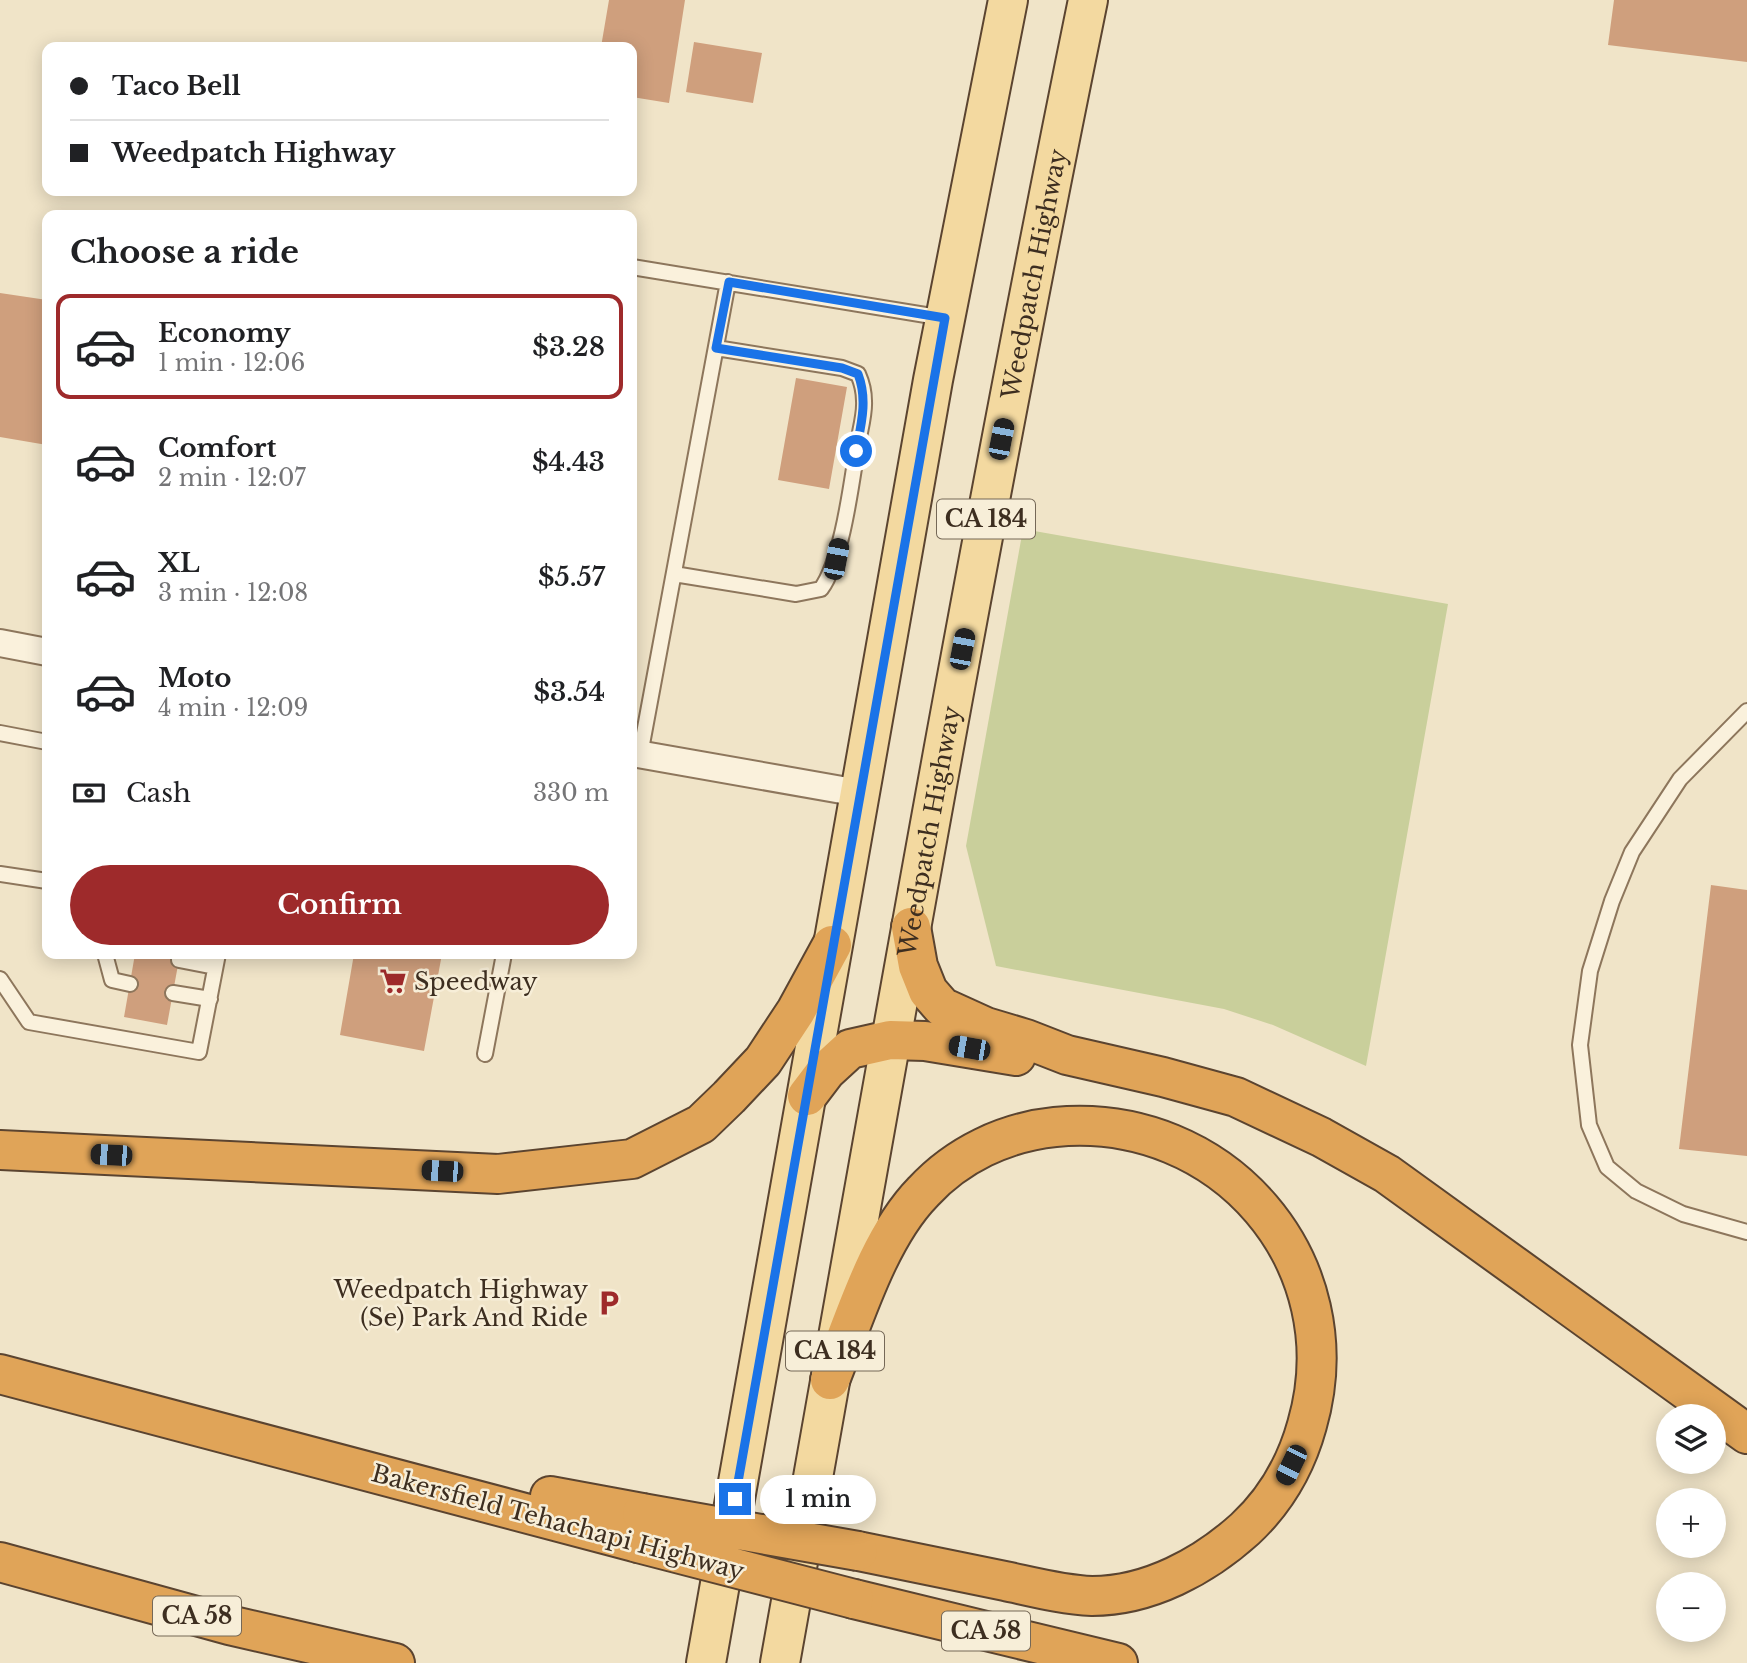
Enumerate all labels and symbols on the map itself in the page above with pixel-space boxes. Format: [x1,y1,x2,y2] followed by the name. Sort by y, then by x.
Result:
[995,146,1072,402] street label: Weedpatch Highway
[987,416,1016,462] car
[840,435,872,467] route start
[937,499,1035,538] road number: CA 184
[822,536,851,582] car
[948,626,977,672] car
[891,703,966,960] street label: Weedpatch Highway
[378,966,408,996] supermarket icon: Speedway
[414,967,538,996] place label: Speedway
[947,1034,992,1062] car
[90,1143,133,1167] car
[421,1159,464,1183] car
[333,1275,589,1332] place label: Weedpatch Highway (Se) Park And Ride
[594,1288,624,1318] parking icon: Weedpatch Highway (Se) Park And Ride
[786,1332,884,1370] road number: CA 184
[1273,1442,1310,1488] car
[368,1458,748,1586] street label: Bakersfield Tehachapi Highway
[760,1474,875,1524] callout: 1 min
[719,1483,751,1515] route end
[153,1596,241,1636] road number: CA 58
[942,1612,1030,1650] road number: CA 58

